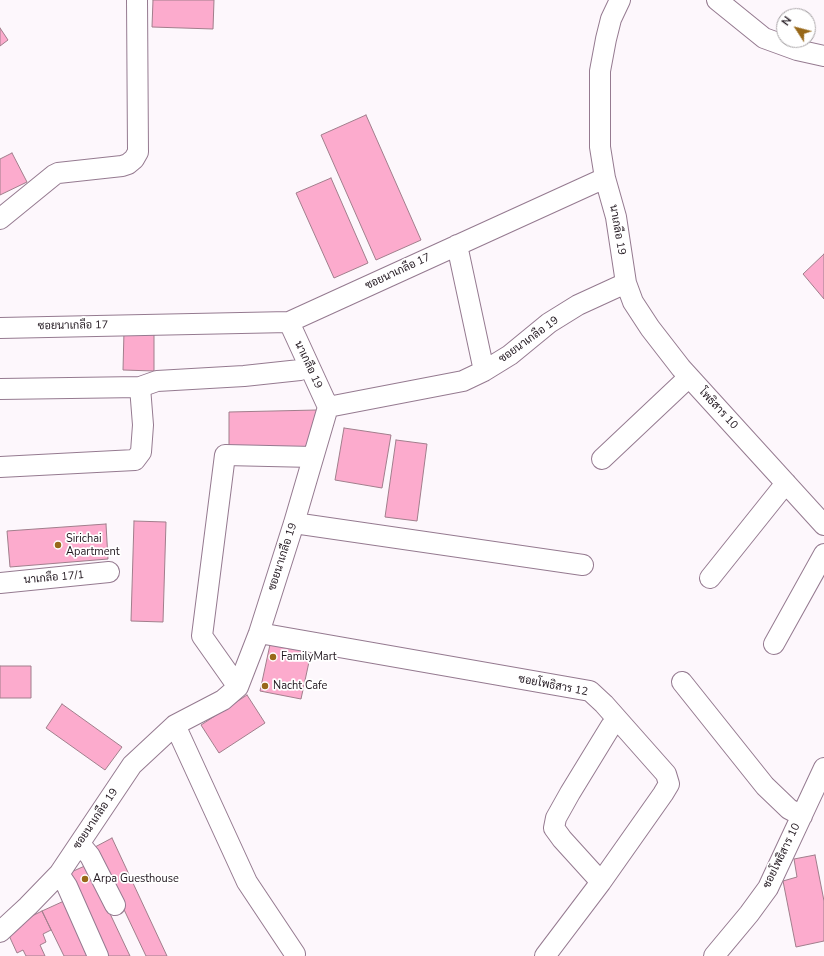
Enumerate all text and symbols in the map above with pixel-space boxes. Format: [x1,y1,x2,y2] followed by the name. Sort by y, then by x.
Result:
[776,8,816,48] north arrow
[778,14,795,29] text: N
[606,204,628,256] street label: นาเกลือ 19
[363,251,433,293] street label: ซอยนาเกลือ 17
[497,314,561,366] street label: ซอยนาเกลือ 19
[38,319,108,333] street label: ซอยนาเกลือ 17
[291,339,325,391] street label: นาเกลือ 19
[696,386,740,432] street label: โพธิสาร 10
[266,521,300,593] street label: ซอยนาเกลือ 19
[66,532,120,558] place label: Sirichai Apartment
[53,540,63,550] marker: Sirichai Apartment
[23,569,85,587] street label: นาเกลือ 17/1
[281,650,337,664] place label: FamilyMart
[268,652,278,662] marker: FamilyMart
[517,673,589,699] street label: ซอยโพธิสาร 12
[273,679,327,693] place label: Nacht Cafe
[260,681,270,691] marker: Nacht Cafe
[71,786,121,852] street label: ซอยนาเกลือ 19
[761,821,803,891] street label: ซอยโพธิสาร 10
[93,872,179,886] place label: Arpa Guesthouse
[80,874,90,884] marker: Arpa Guesthouse

